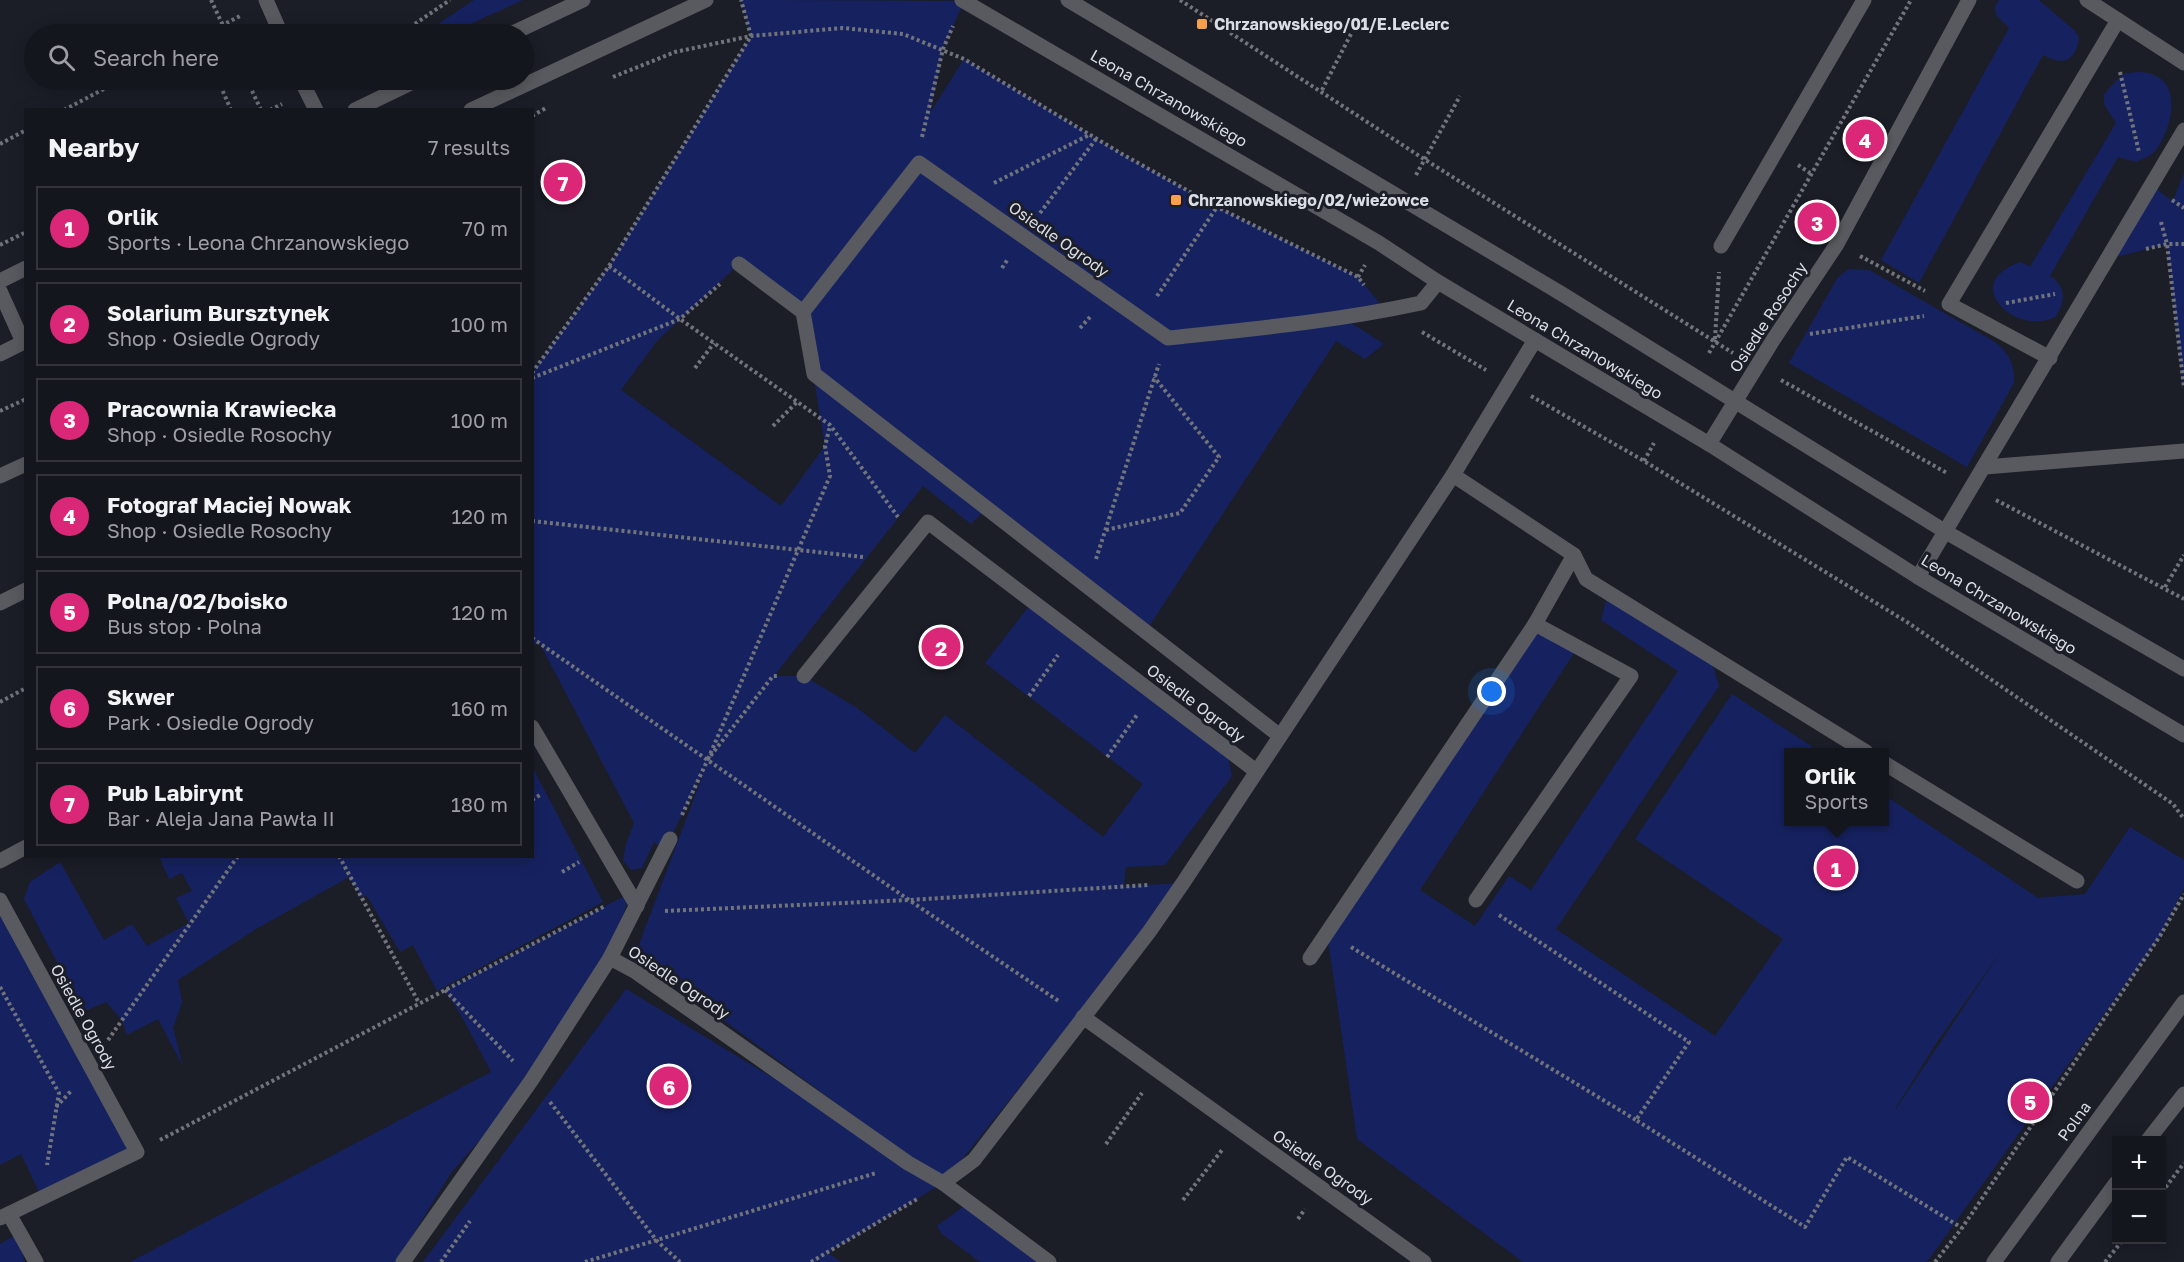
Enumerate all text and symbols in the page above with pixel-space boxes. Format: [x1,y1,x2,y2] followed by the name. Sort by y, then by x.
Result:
[1214,14,1450,34] place label: Chrzanowskiego/01/E.Leclerc
[1195,17,1209,31] marker: Chrzanowskiego/01/E.Leclerc
[24,24,534,90] search box
[45,41,78,74] icon: search
[93,44,219,71] text: Search here
[1087,45,1251,151] street label: Leona Chrzanowskiego
[1846,116,1884,162] pin: 4
[48,132,139,163] text: Nearby
[428,135,510,159] text: 7 results
[544,160,582,204] pin: 7
[1188,190,1429,210] place label: Chrzanowskiego/02/wieżowce
[1169,193,1183,207] marker: Chrzanowskiego/02/wieżowce
[1005,197,1113,281] street label: Osiedle Ogrody
[1798,200,1836,244] pin: 3
[107,203,159,230] text: Orlik
[64,216,75,240] text: 1
[462,216,508,240] text: 70 m
[107,230,409,254] text: Sports · Leona Chrzanowskiego
[1725,258,1811,376] street label: Osiedle Rosochy
[1504,295,1666,403] street label: Leona Chrzanowskiego
[107,299,330,326] text: Solarium Bursztynek
[63,312,76,336] text: 2
[451,312,508,336] text: 100 m
[107,326,320,350] text: Shop · Osiedle Ogrody
[107,395,336,422] text: Pracownia Krawiecka
[63,408,76,432] text: 3
[451,408,508,432] text: 100 m
[107,422,332,446] text: Shop · Osiedle Rosochy
[107,491,352,518] text: Fotograf Maciej Nowak
[63,504,76,528] text: 4
[452,504,508,528] text: 120 m
[107,518,332,542] text: Shop · Osiedle Rosochy
[1918,550,2080,658] street label: Leona Chrzanowskiego
[107,587,288,614] text: Polna/02/boisko
[63,600,76,624] text: 5
[452,600,508,624] text: 120 m
[107,614,262,638] text: Bus stop · Polna
[922,624,960,670] pin: 2
[1143,659,1249,747] street label: Osiedle Ogrody
[1477,677,1506,706] your location
[107,683,174,710] text: Skwer
[63,696,76,720] text: 6
[451,696,508,720] text: 160 m
[107,710,314,734] text: Park · Osiedle Ogrody
[1784,748,1889,826] popup
[1805,762,1856,789] text: Orlik
[107,779,243,806] text: Pub Labirynt
[1805,789,1868,813] text: Sports
[64,792,75,816] text: 7
[451,792,508,816] text: 180 m
[107,806,335,830] text: Bar · Aleja Jana Pawła II
[1816,846,1856,890] pin: 1
[624,941,734,1023] street label: Osiedle Ogrody
[47,960,121,1074] street label: Osiedle Ogrody
[650,1064,688,1108] pin: 6
[2010,1078,2050,1124] pin: 5
[2053,1097,2095,1145] street label: Polna
[1269,1125,1377,1209] street label: Osiedle Ogrody
[2112,1136,2166,1244] map controls
[2112,1136,2166,1190] button: +
[2112,1190,2166,1244] button: −

